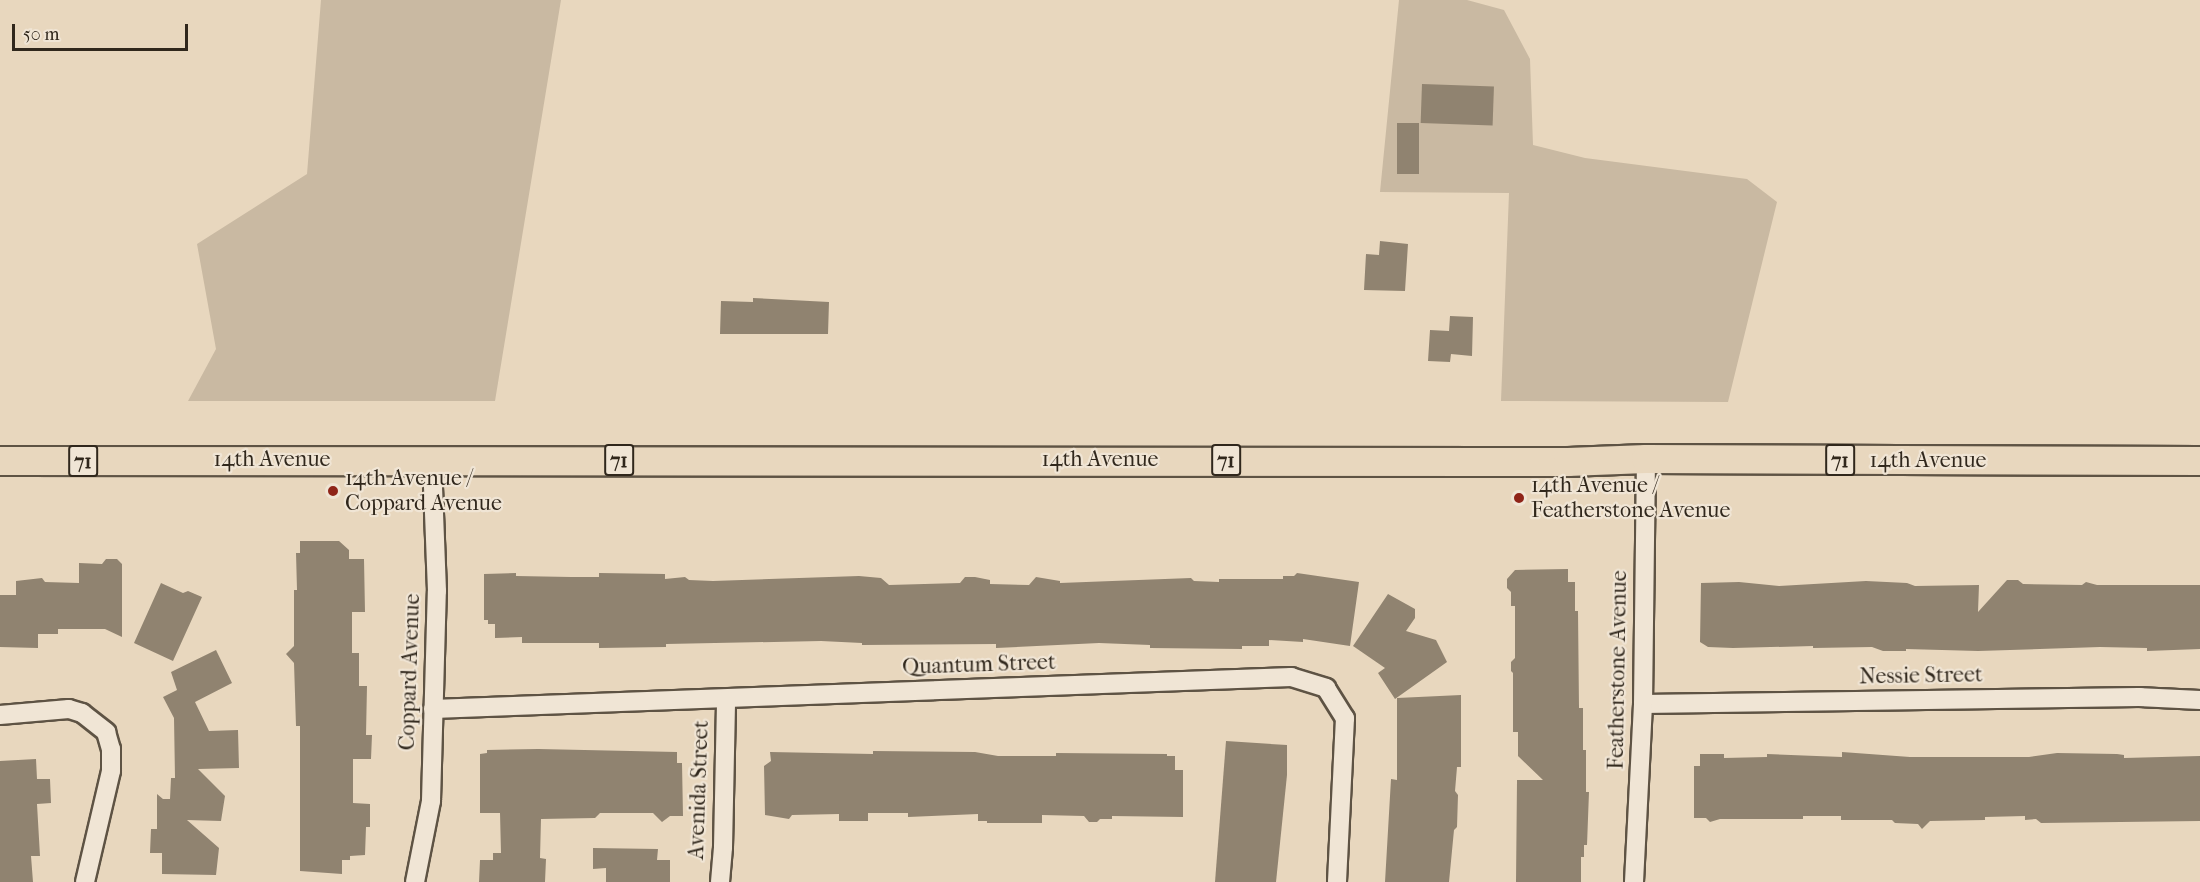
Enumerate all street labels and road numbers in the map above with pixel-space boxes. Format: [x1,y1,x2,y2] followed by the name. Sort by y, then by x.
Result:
[604,442,634,478] road number: 71
[1211,442,1241,478] road number: 71
[1825,442,1855,478] road number: 71
[68,443,98,479] road number: 71
[214,447,330,473] street label: 14th Avenue
[1042,447,1158,473] street label: 14th Avenue
[1870,448,1986,474] street label: 14th Avenue
[1603,570,1633,770] street label: Featherstone Avenue
[394,593,426,751] street label: Coppard Avenue
[902,649,1056,681] street label: Quantum Street
[1859,662,1983,690] street label: Nessie Street
[683,720,715,860] street label: Avenida Street

